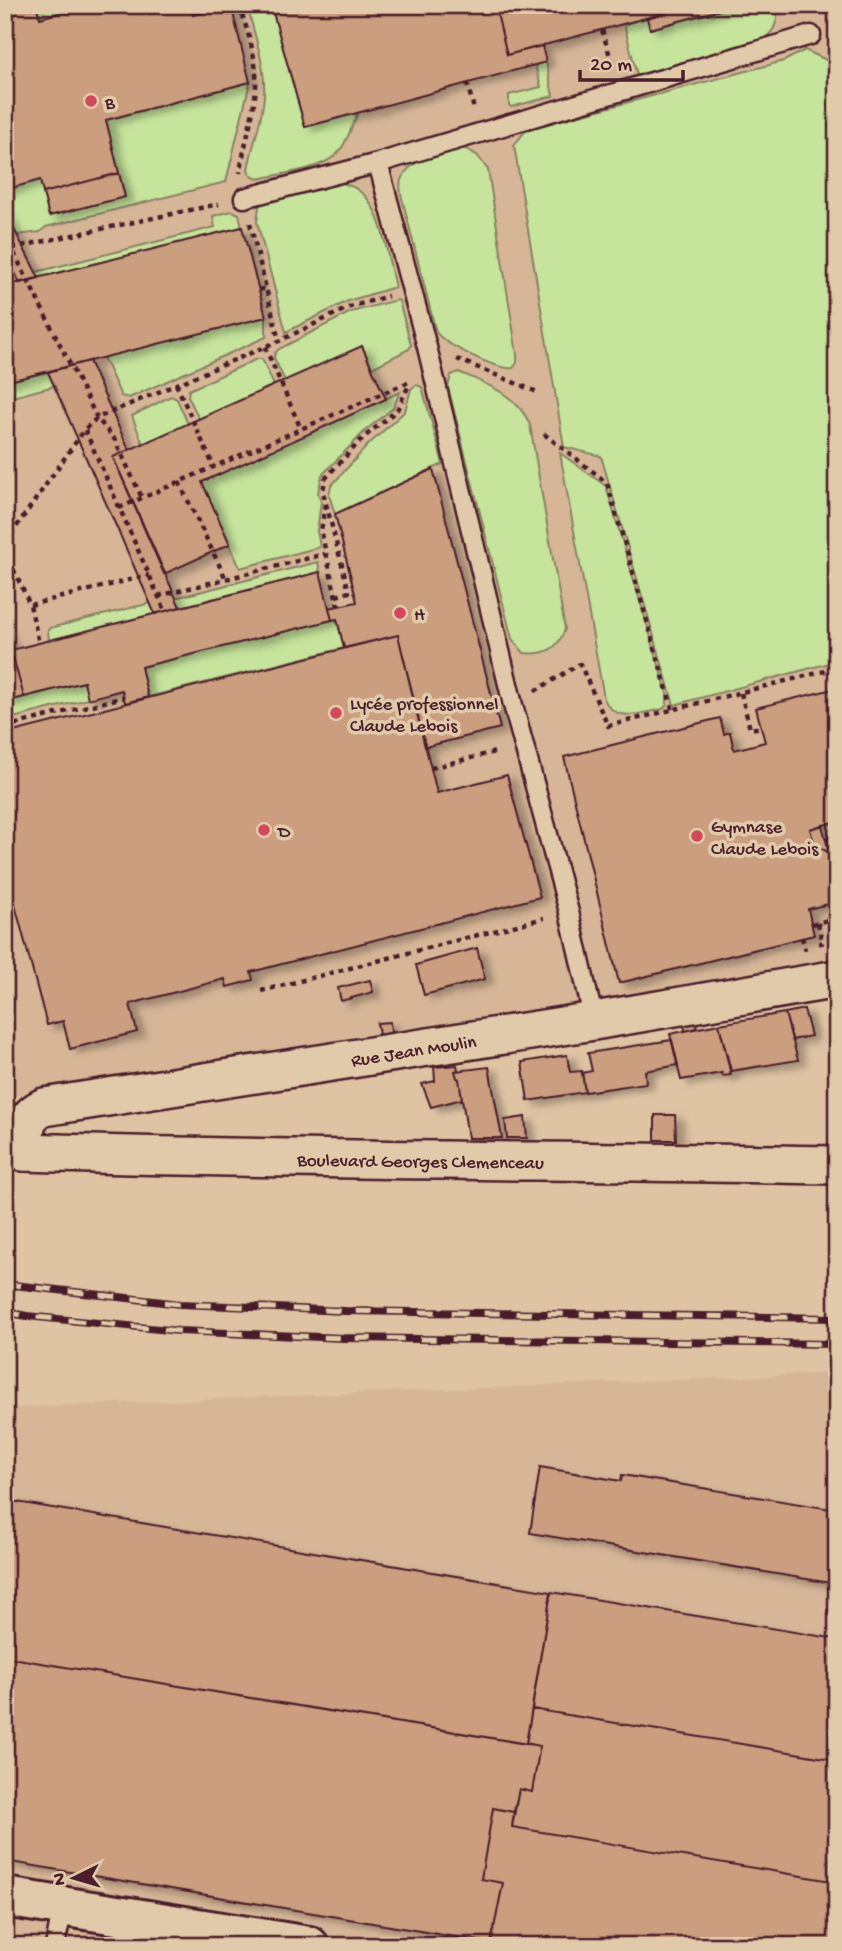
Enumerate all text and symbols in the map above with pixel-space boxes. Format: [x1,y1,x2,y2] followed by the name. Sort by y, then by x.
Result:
[580,38,683,82] scale bar
[590,54,632,79] text: 20 m
[83,93,99,109] marker: B
[104,93,116,116] place label: B
[392,605,408,621] marker: H
[414,605,425,628] place label: H
[350,694,498,739] place label: Lycée professionnel Claude Lebois
[328,705,344,721] marker: Lycée professionnel Claude Lebois
[711,817,819,862] place label: Gymnase Claude Lebois
[256,822,272,838] marker: D
[276,822,291,845] place label: D
[689,828,705,844] marker: Gymnase Claude Lebois
[350,1032,478,1074] street label: Rue Jean Moulin
[296,1150,544,1176] street label: Boulevard Georges Clemenceau
[38,1842,108,1912] north arrow
[49,1872,73,1886] text: N

